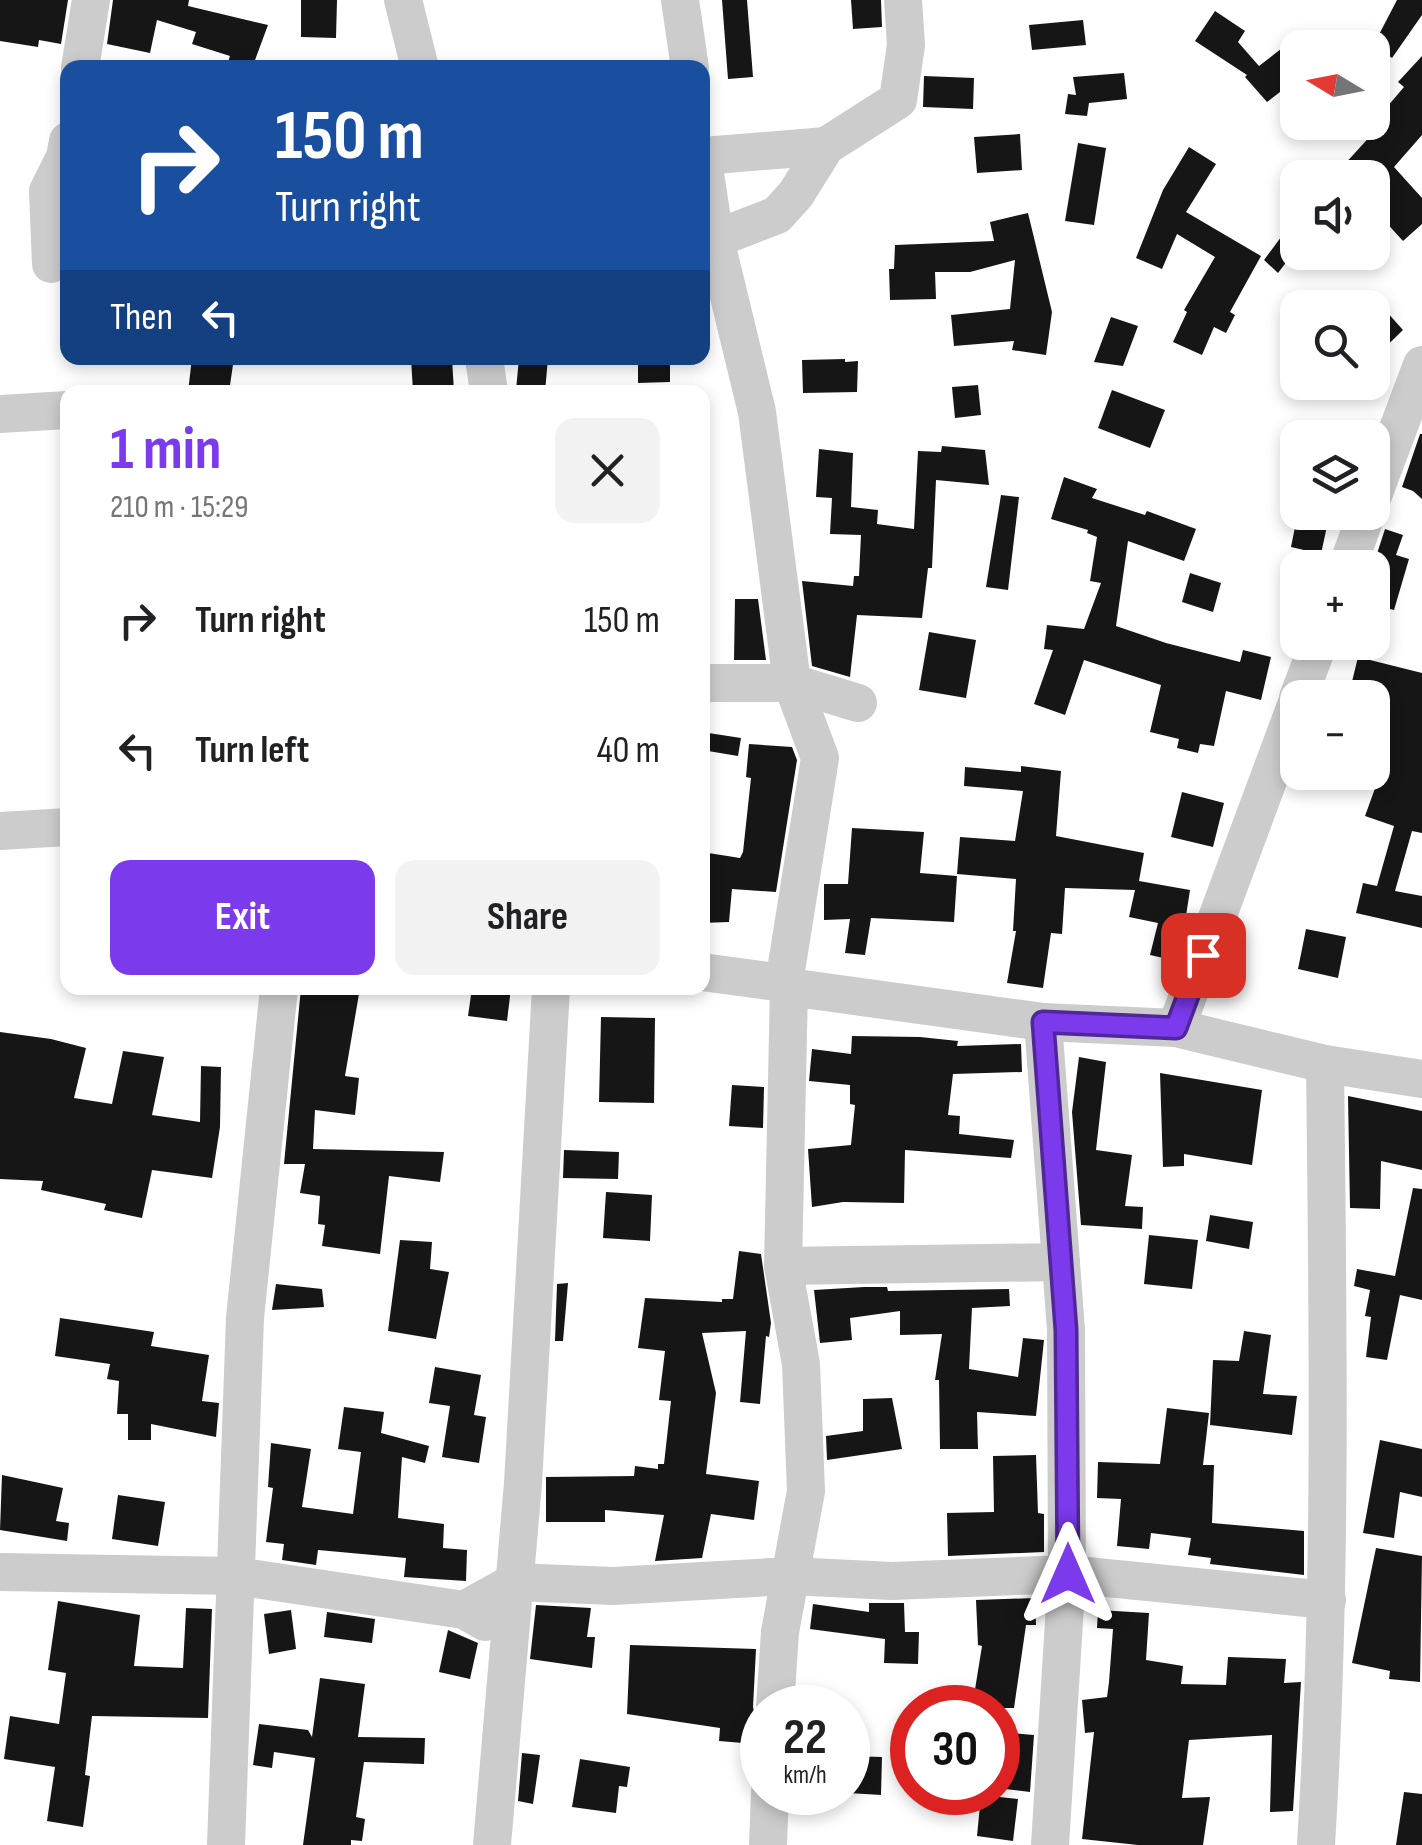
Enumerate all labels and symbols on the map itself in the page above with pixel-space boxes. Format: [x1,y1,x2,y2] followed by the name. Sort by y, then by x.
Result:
[1280,30,1390,140] north arrow
[1161,913,1246,998] pin
[1016,1522,1120,1626] position arrow
[890,1685,1020,1815] speed limit sign: 30

